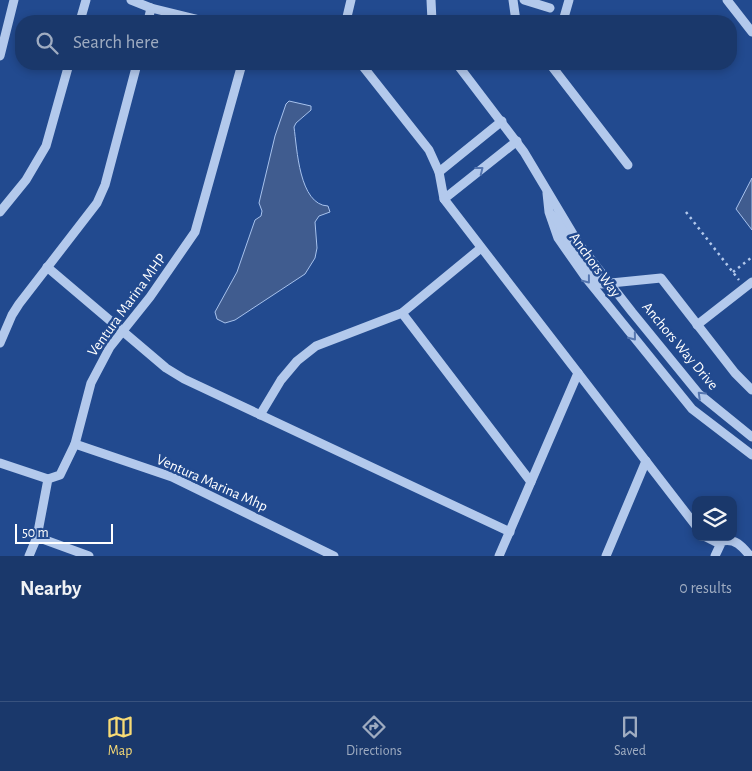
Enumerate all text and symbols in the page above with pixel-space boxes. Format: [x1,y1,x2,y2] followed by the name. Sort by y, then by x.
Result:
[15,15,737,70] search box
[33,29,61,57] icon: search
[73,33,159,52] text: Search here
[474,168,483,176] one-way arrow
[567,230,624,300] street label: Anchors Way
[85,251,169,359] street label: Ventura Marina MHP
[581,274,590,284] one-way arrow
[639,299,721,393] street label: Anchors Way Drive
[627,331,635,340] one-way arrow
[698,392,707,401] one-way arrow
[154,452,270,514] street label: Ventura Marina Mhp
[692,496,737,541] map controls
[692,496,737,541] button: layers
[15,521,112,544] scale bar
[22,526,49,540] text: 50 m
[20,578,81,599] text: Nearby
[679,580,732,596] text: 0 results
[106,713,134,760] tab: Map
[346,713,402,760] tab: Directions
[614,713,646,760] tab: Saved

